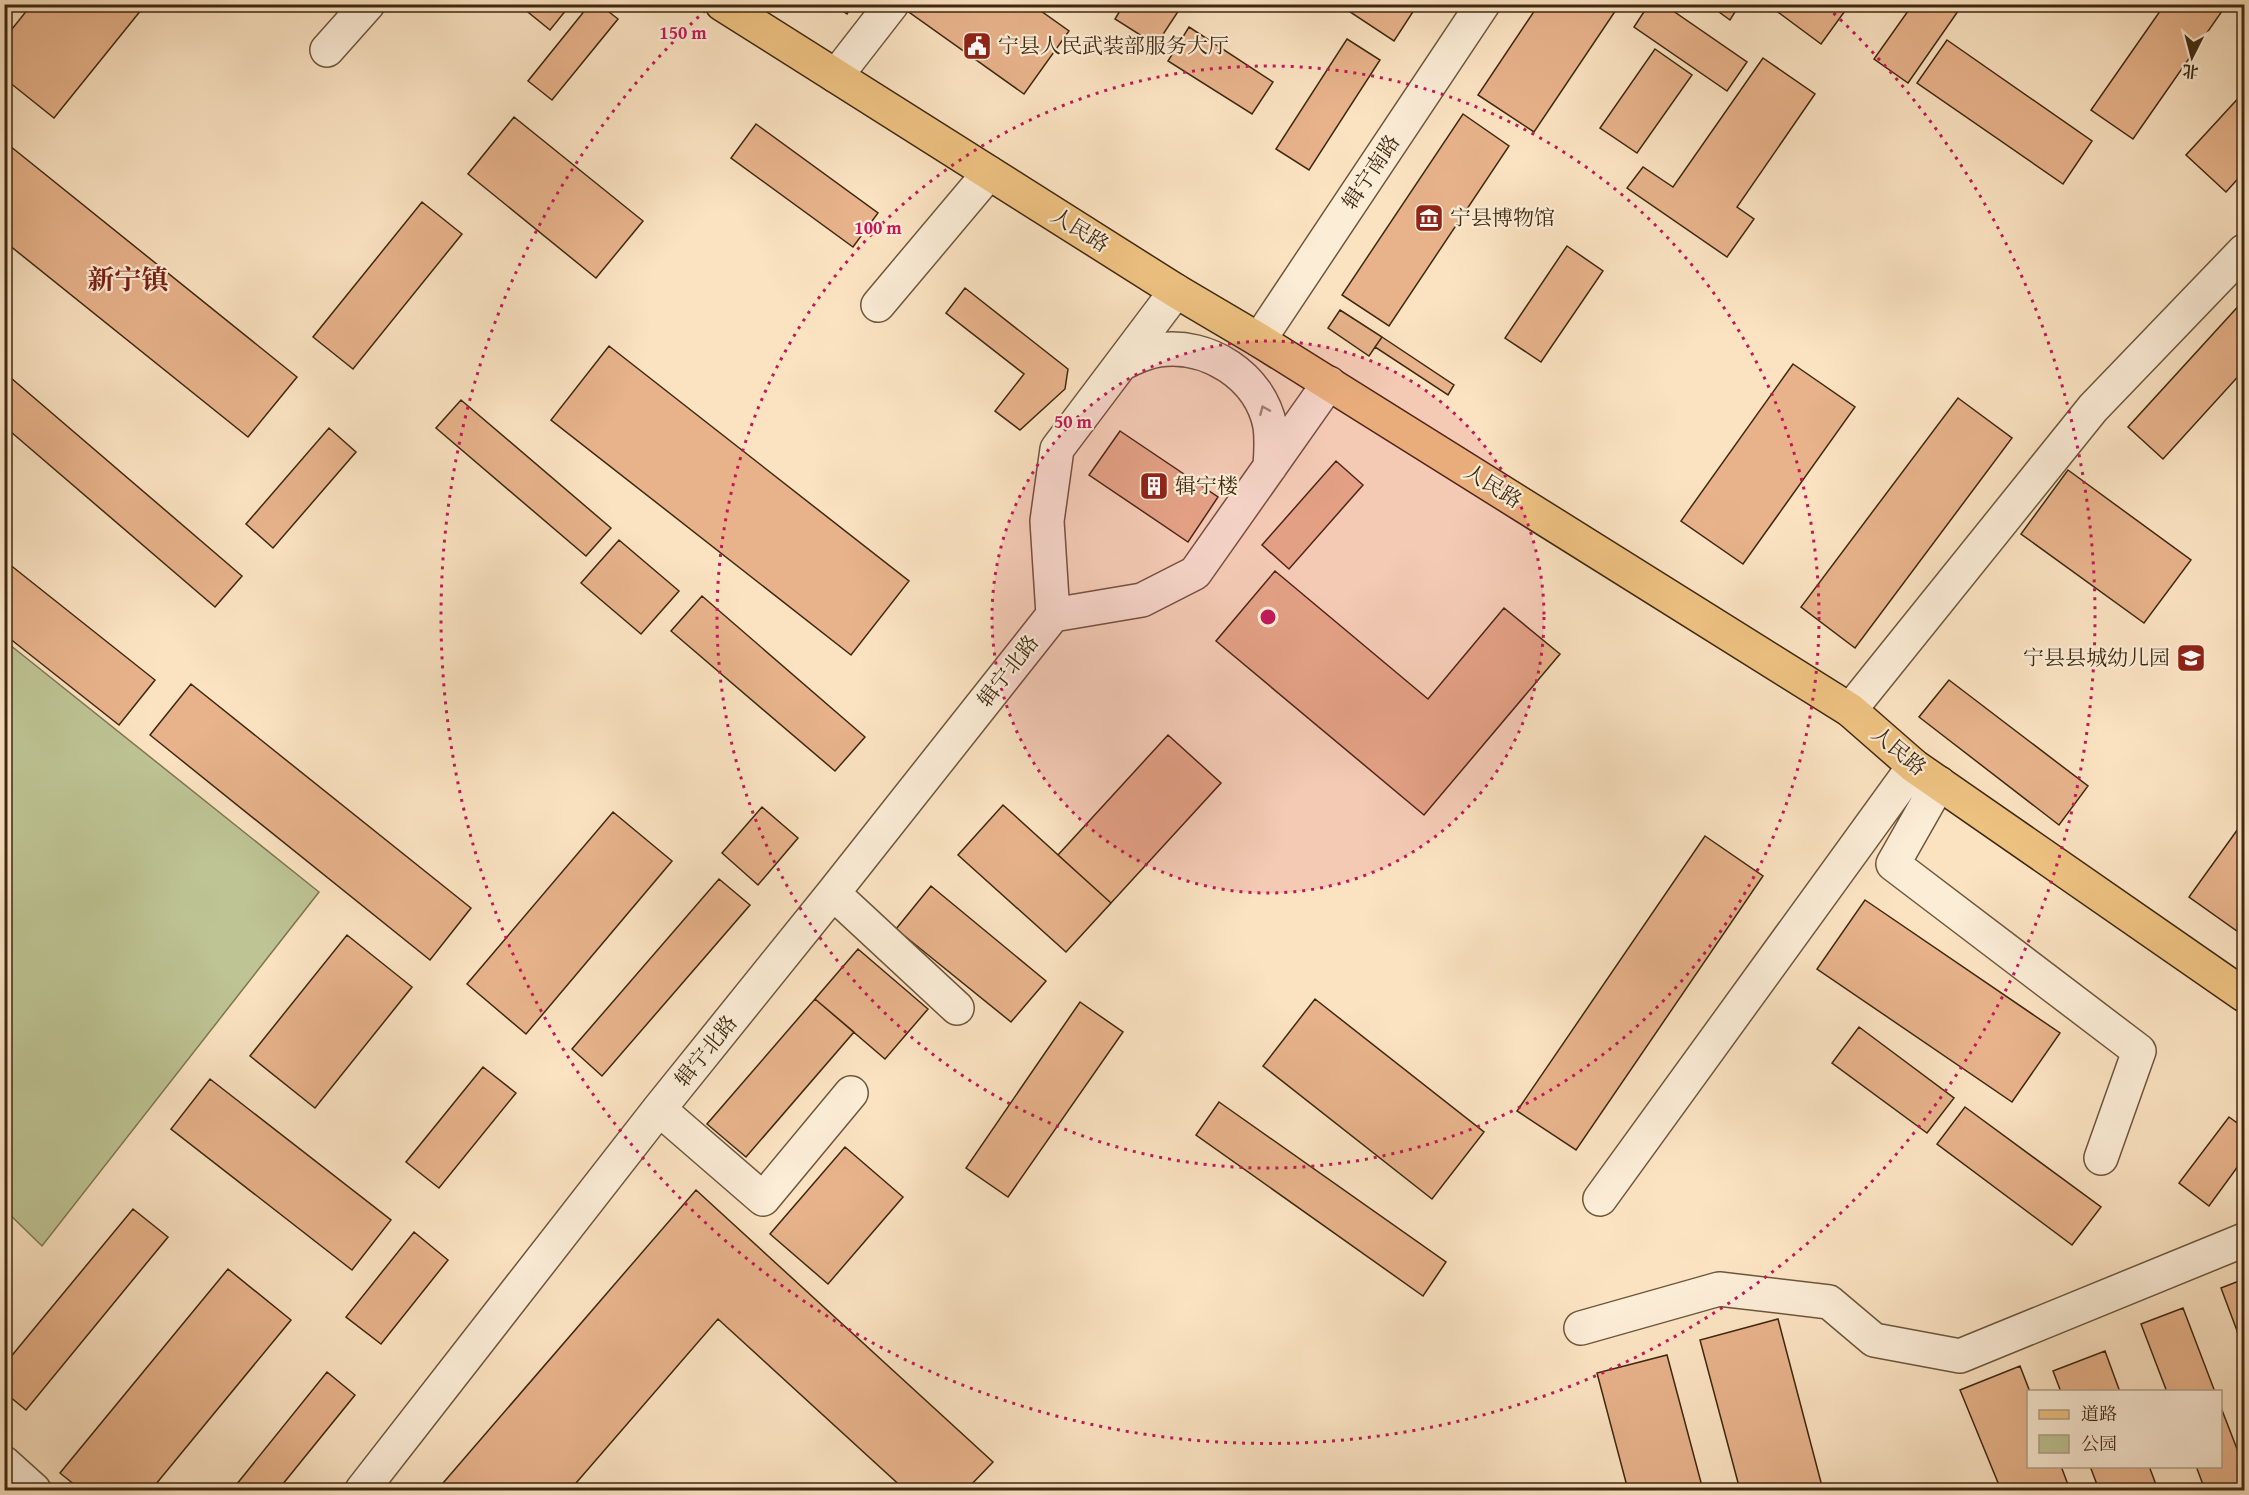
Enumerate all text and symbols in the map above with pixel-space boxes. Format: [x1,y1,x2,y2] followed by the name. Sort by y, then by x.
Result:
[659,19,707,46] text: 150 m
[2162,27,2222,87] north arrow
[961,30,993,62] public building icon: 宁县人民武装部服务大厅
[998,30,1229,61] place label: 宁县人民武装部服务大厅
[2181,59,2200,85] text: 北
[1334,128,1407,215] street label: 辑宁南路
[1045,200,1115,259] street label: 人民路
[1413,202,1445,234] museum icon: 宁县博物馆
[1450,202,1555,233] place label: 宁县博物馆
[854,214,902,241] text: 100 m
[88,259,169,299] district label: 新宁镇
[1259,406,1271,417] one-way arrow
[1054,408,1093,435] text: 50 m
[1458,456,1528,515] street label: 人民路
[1138,470,1170,502] building icon: 辑宁楼
[1175,470,1238,501] place label: 辑宁楼
[1258,607,1278,627] centre of rings
[970,628,1046,713] street label: 辑宁北路
[2023,642,2170,673] place label: 宁县县城幼儿园
[2175,642,2207,674] school or university icon: 宁县县城幼儿园
[1865,718,1933,783] street label: 人民路
[667,1008,744,1093] street label: 辑宁北路
[2027,1390,2222,1468] legend
[2081,1400,2117,1427] text: 道路
[2081,1430,2117,1457] text: 公园

